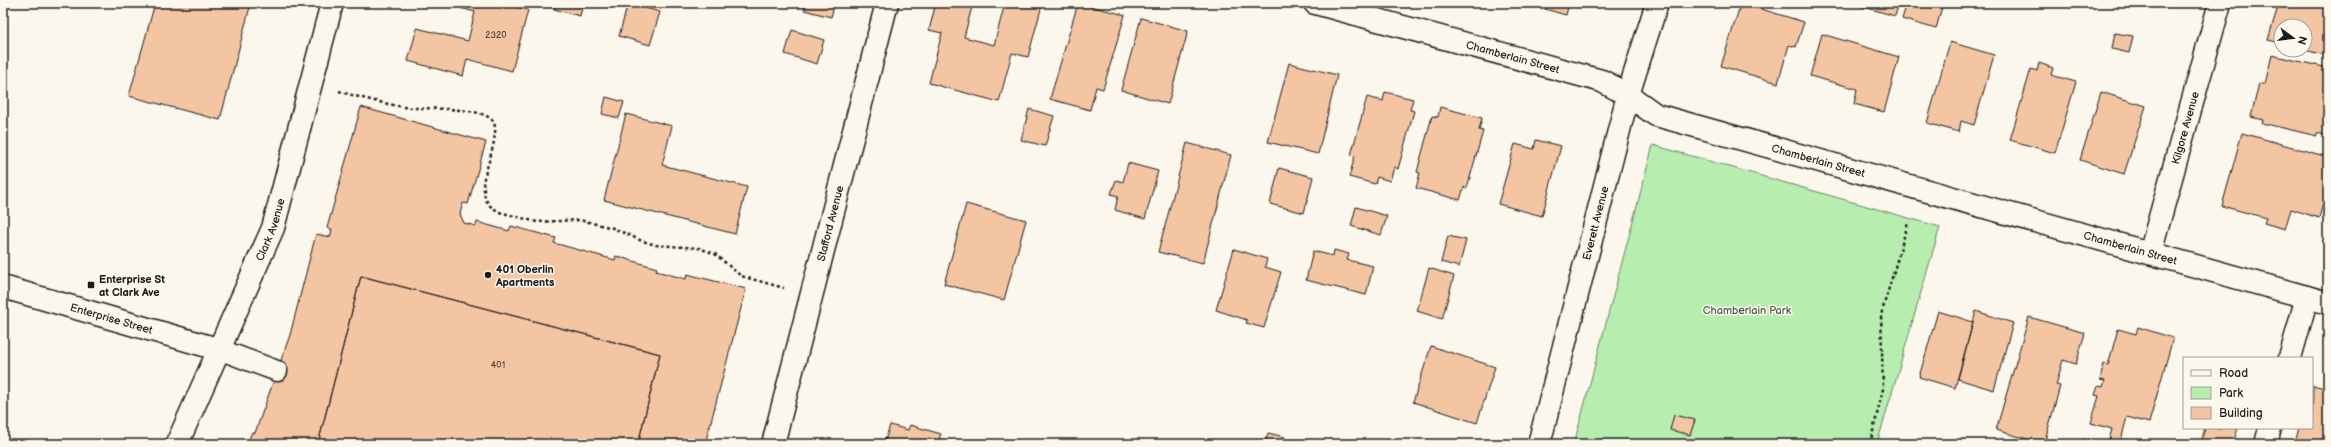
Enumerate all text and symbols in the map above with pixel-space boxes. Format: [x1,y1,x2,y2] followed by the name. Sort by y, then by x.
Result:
[2273,18,2313,58] north arrow
[485,30,507,41] house number: 2320
[2295,35,2310,46] text: N
[1464,38,1562,76] street label: Chamberlain Street
[2169,90,2202,166] street label: Kilgore Avenue
[1770,142,1867,180] street label: Chamberlain Street
[815,184,847,263] street label: Stafford Avenue
[1580,184,1612,262] street label: Everett Avenue
[253,197,288,263] street label: Clark Avenue
[2082,229,2179,268] street label: Chamberlain Street
[495,263,555,289] place label: 401 Oberlin Apartments
[483,270,493,280] marker: 401 Oberlin Apartments
[99,273,165,299] place label: Enterprise St at Clark Ave
[86,280,96,290] marker: Enterprise St at Clark Ave
[69,301,155,337] street label: Enterprise Street
[1703,304,1792,317] park label: Chamberlain Park
[2183,357,2313,429] legend
[491,360,505,371] house number: 401
[2219,366,2248,381] text: Road
[2219,386,2243,401] text: Park
[2219,406,2263,421] text: Building

